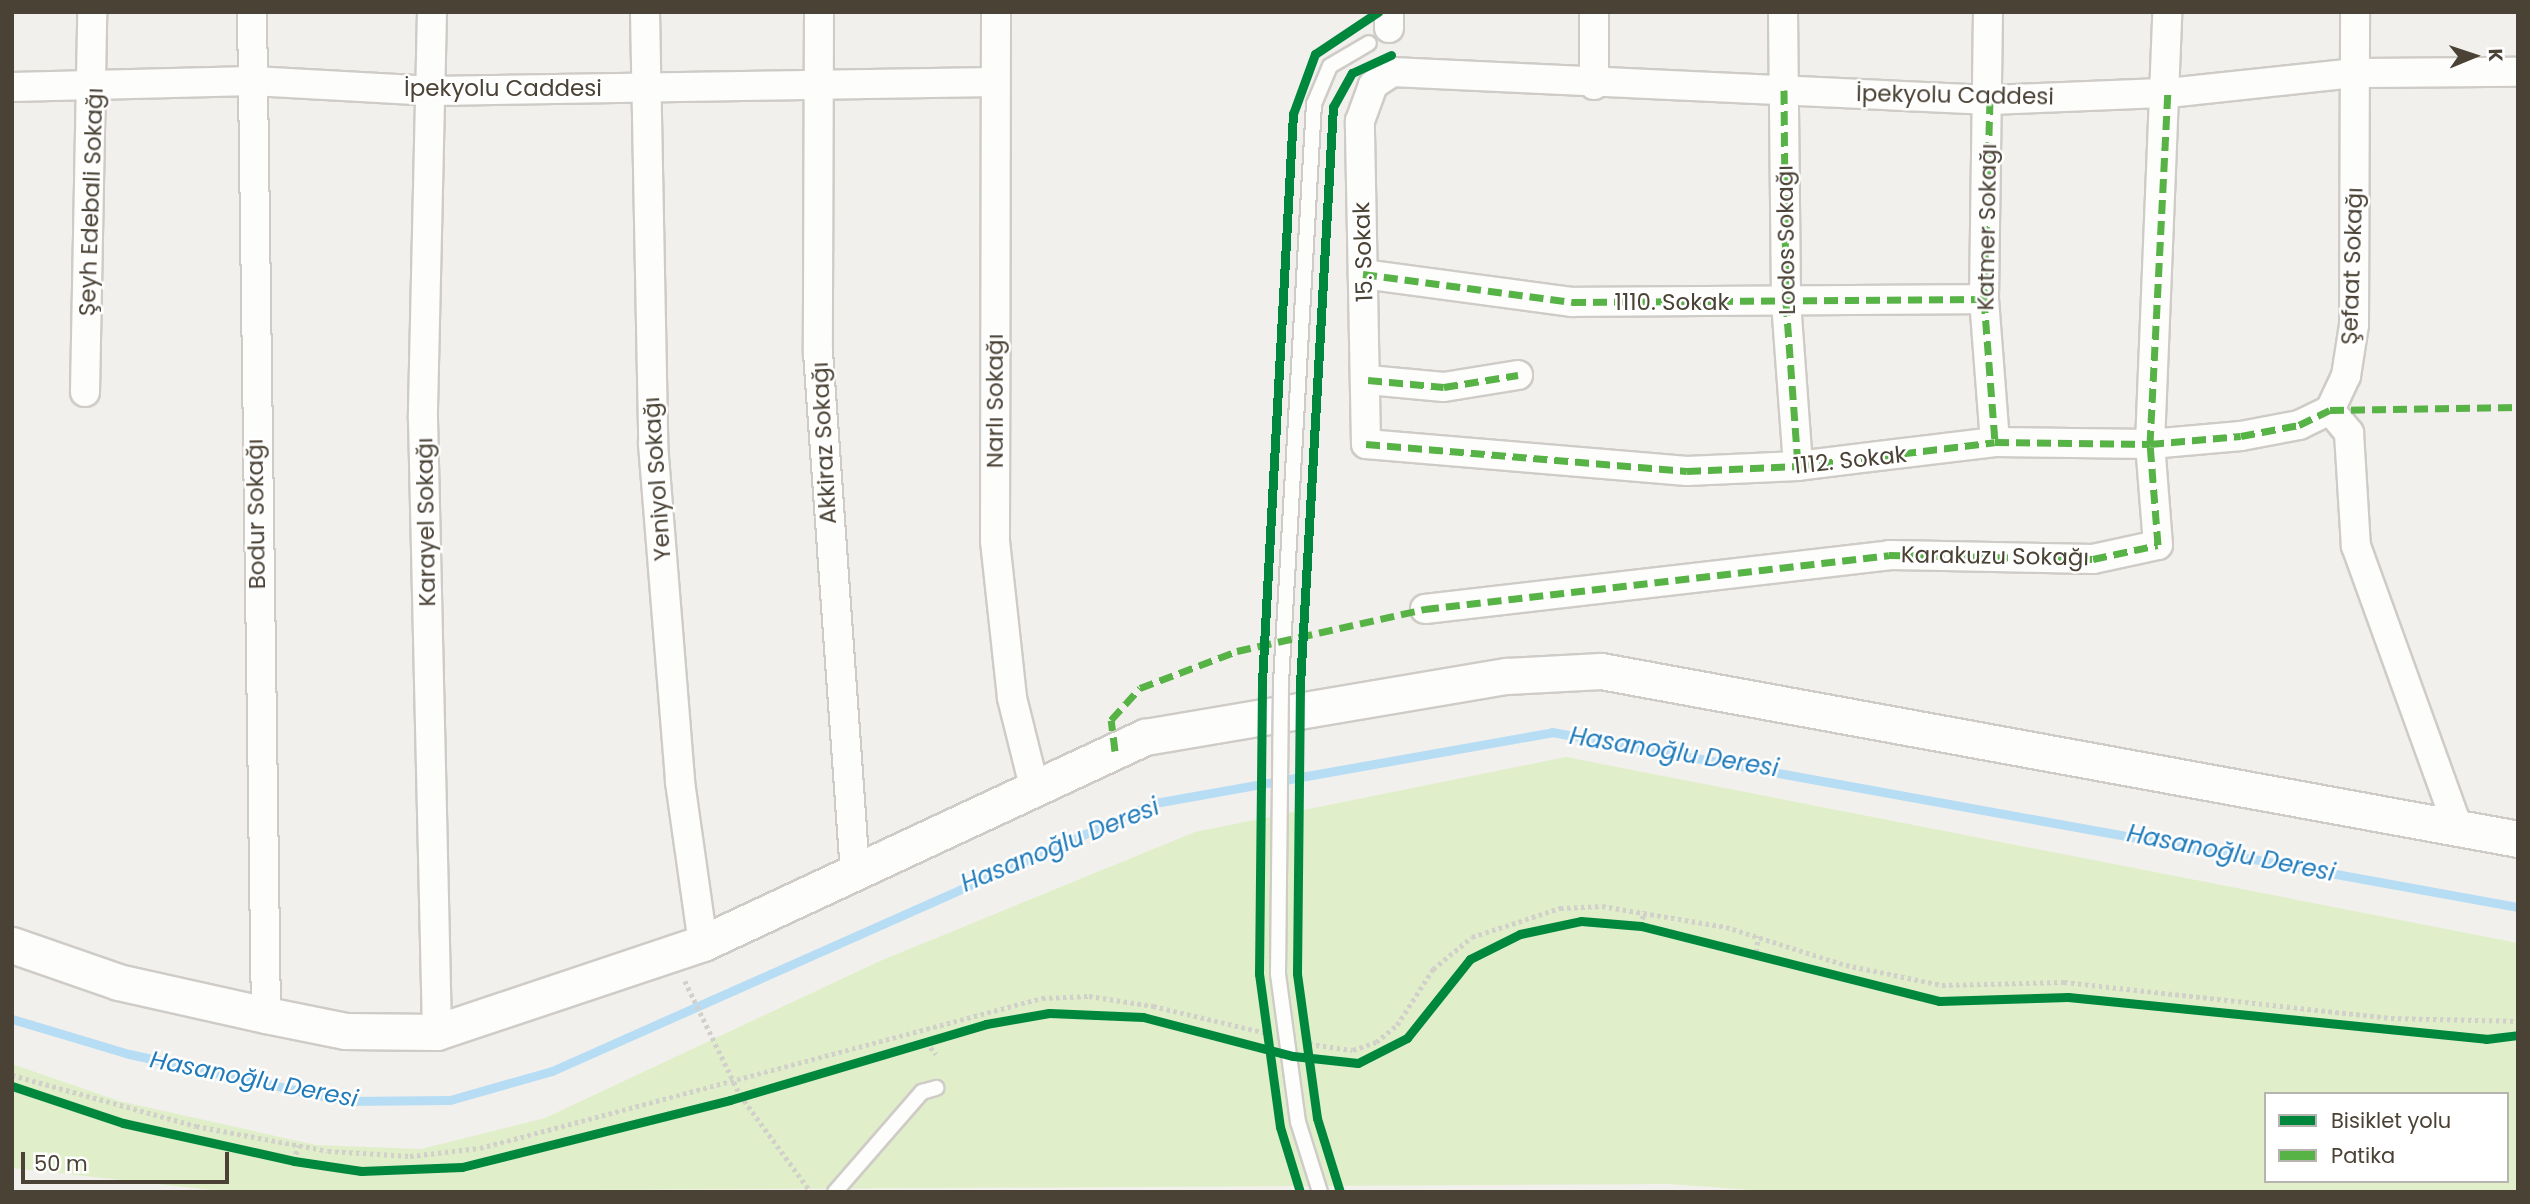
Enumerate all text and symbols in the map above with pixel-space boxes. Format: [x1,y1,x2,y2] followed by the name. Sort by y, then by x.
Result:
[2439,21,2509,91] north arrow
[2482,48,2509,62] text: K
[404,74,602,102] street label: İpekyolu Caddesi
[1856,79,2054,111] street label: İpekyolu Caddesi
[73,87,109,317] street label: Şeyh Edebali Sokağı
[1972,143,2002,311] street label: Katmer Sokağı
[1771,165,1801,315] street label: Lodos Sokağı
[2335,187,2369,345] street label: Şefaat Sokağı
[1347,201,1379,303] street label: 15. Sokak
[1615,288,1729,316] street label: 1110. Sokak
[981,334,1009,468] street label: Narlı Sokağı
[806,361,842,525] street label: Akkiraz Sokağı
[638,396,676,562] street label: Yeniyol Sokağı
[411,437,441,607] street label: Karayel Sokağı
[241,438,271,590] street label: Bodur Sokağı
[1792,440,1908,480] street label: 1112. Sokak
[1901,541,2089,571] street label: Karakuzu Sokağı
[1568,721,1780,783] water label: Hasanoğlu Deresi
[957,792,1163,898] water label: Hasanoğlu Deresi
[2125,819,2337,887] water label: Hasanoğlu Deresi
[148,1045,360,1113] water label: Hasanoğlu Deresi
[2264,1092,2509,1183] legend
[2331,1106,2451,1135] text: Bisiklet yolu
[24,1138,233,1182] scale bar
[2331,1141,2395,1170] text: Patika
[34,1149,88,1178] text: 50 m

